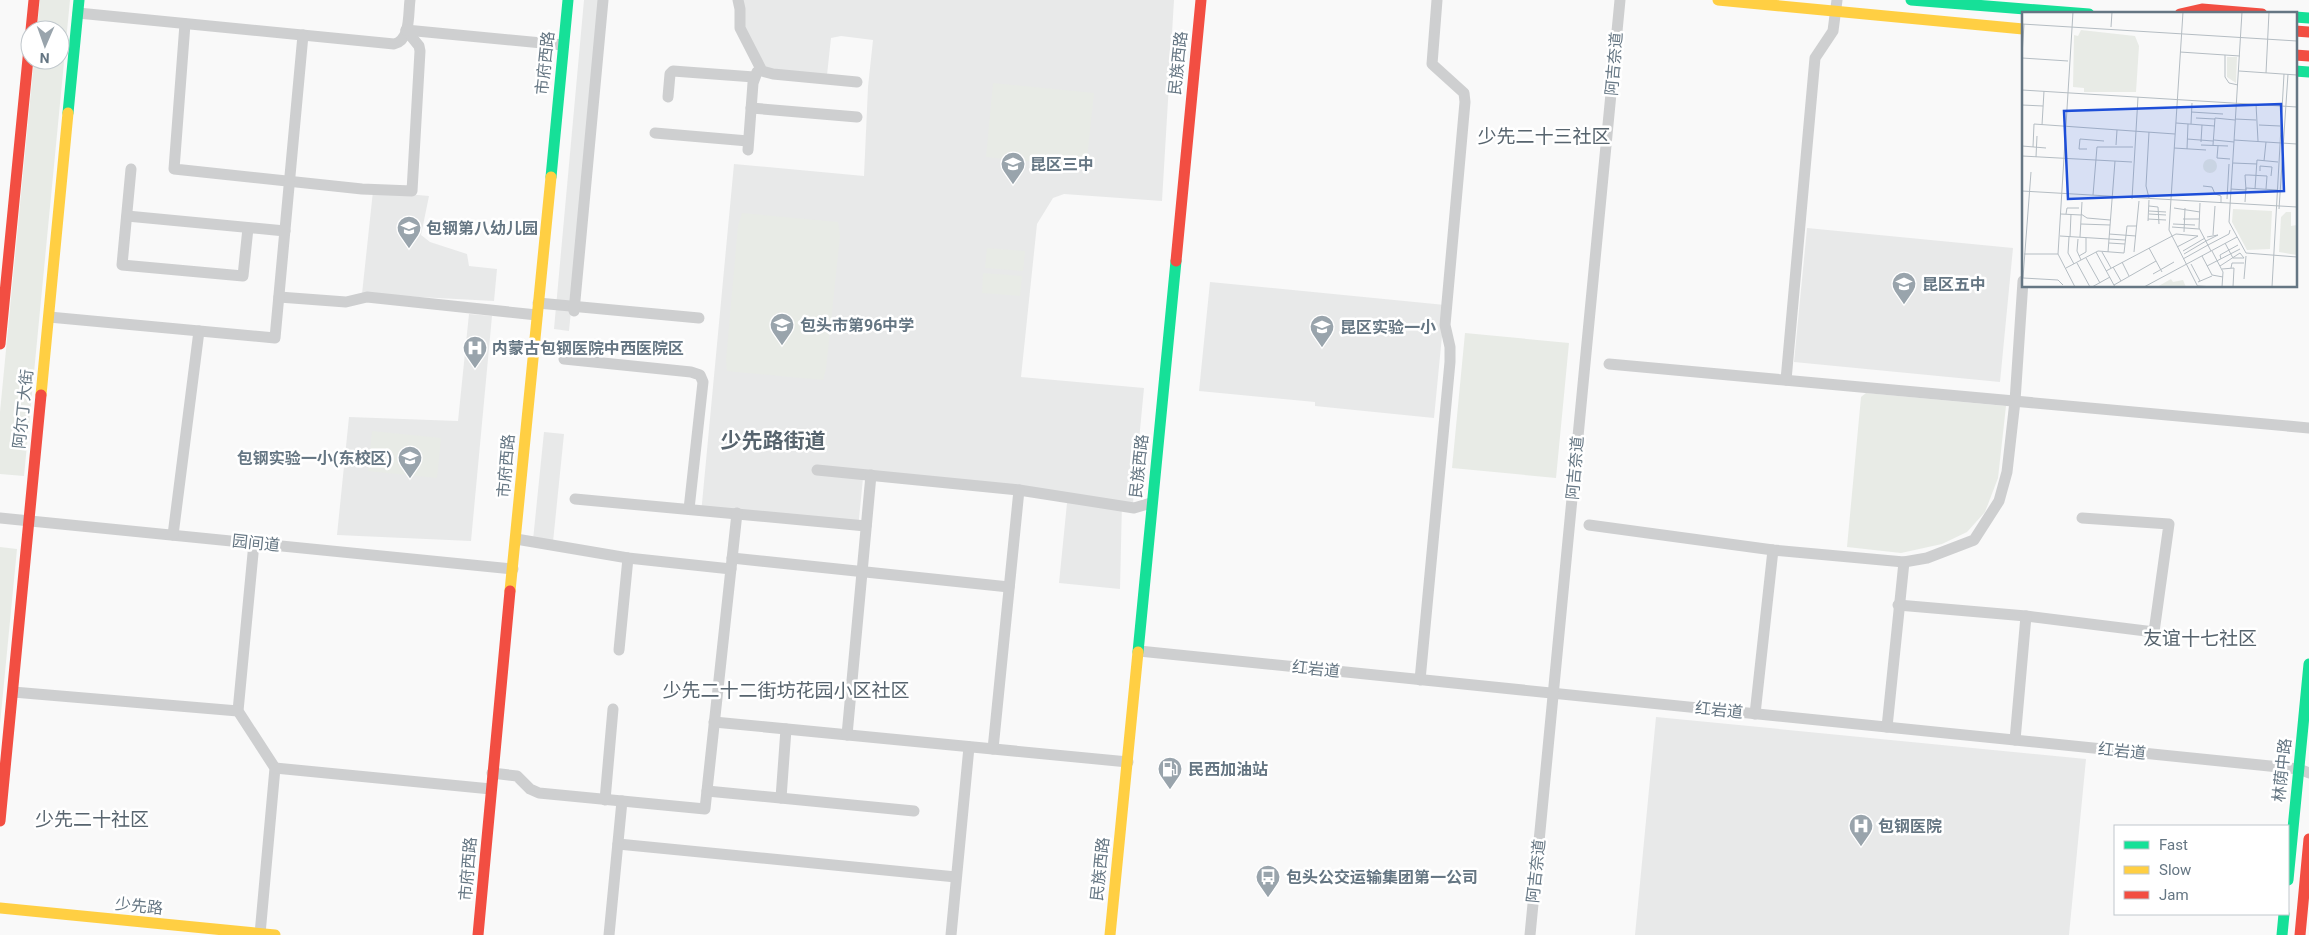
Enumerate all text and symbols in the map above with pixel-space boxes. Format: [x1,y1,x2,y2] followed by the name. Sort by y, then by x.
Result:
[2022,12,2296,288] inset map
[20,20,70,70] north arrow
[532,30,558,96] street label: 市府西路
[1165,30,1191,96] street label: 民族西路
[1602,31,1626,97] street label: 阿吉奈道
[39,50,50,66] text: N
[1477,125,1611,148] district label: 少先二十三社区
[1000,151,1026,185] school or university icon: 昆区三中
[1030,155,1094,174] place label: 昆区三中
[396,215,422,249] school or university icon: 包钢第八幼儿园
[426,219,538,238] place label: 包钢第八幼儿园
[1891,271,1917,305] school or university icon: 昆区五中
[1922,275,1986,294] place label: 昆区五中
[769,312,795,346] school or university icon: 包头市第96中学
[1309,314,1335,348] school or university icon: 昆区实验一小
[800,316,914,335] place label: 包头市第96中学
[1340,318,1436,337] place label: 昆区实验一小
[462,335,488,369] hospital icon: 内蒙古包钢医院中西医院区
[492,339,684,358] place label: 内蒙古包钢医院中西医院区
[9,368,37,450] street label: 阿尔丁大街
[721,429,826,453] district label: 少先路街道
[494,433,518,499] street label: 市府西路
[1126,433,1152,499] street label: 民族西路
[1563,435,1587,501] street label: 阿吉奈道
[397,445,423,479] school or university icon: 包钢实验一小(东校区)
[237,449,392,468] place label: 包钢实验一小(东校区)
[231,531,281,555] street label: 园间道
[2143,627,2257,650] district label: 友谊十七社区
[1291,657,1341,681] street label: 红岩道
[662,679,910,702] district label: 少先二十二街坊花园小区社区
[1694,698,1744,722] street label: 红岩道
[2269,737,2295,803] street label: 林荫中路
[2097,739,2147,763] street label: 红岩道
[1157,756,1183,790] fuel station icon: 民西加油站
[1188,760,1268,779] place label: 民西加油站
[35,808,149,831] district label: 少先二十社区
[1848,813,1874,847] hospital icon: 包钢医院
[1878,817,1942,836] place label: 包钢医院
[2114,825,2289,915] legend
[456,836,480,902] street label: 市府西路
[1087,836,1113,902] street label: 民族西路
[2159,836,2188,854] text: Fast
[1523,838,1549,904] street label: 阿吉奈道
[2159,861,2191,879] text: Slow
[1255,864,1281,898] bus stop icon: 包头公交运输集团第一公司
[1286,868,1478,887] place label: 包头公交运输集团第一公司
[2159,886,2189,904] text: Jam
[114,894,164,918] street label: 少先路

